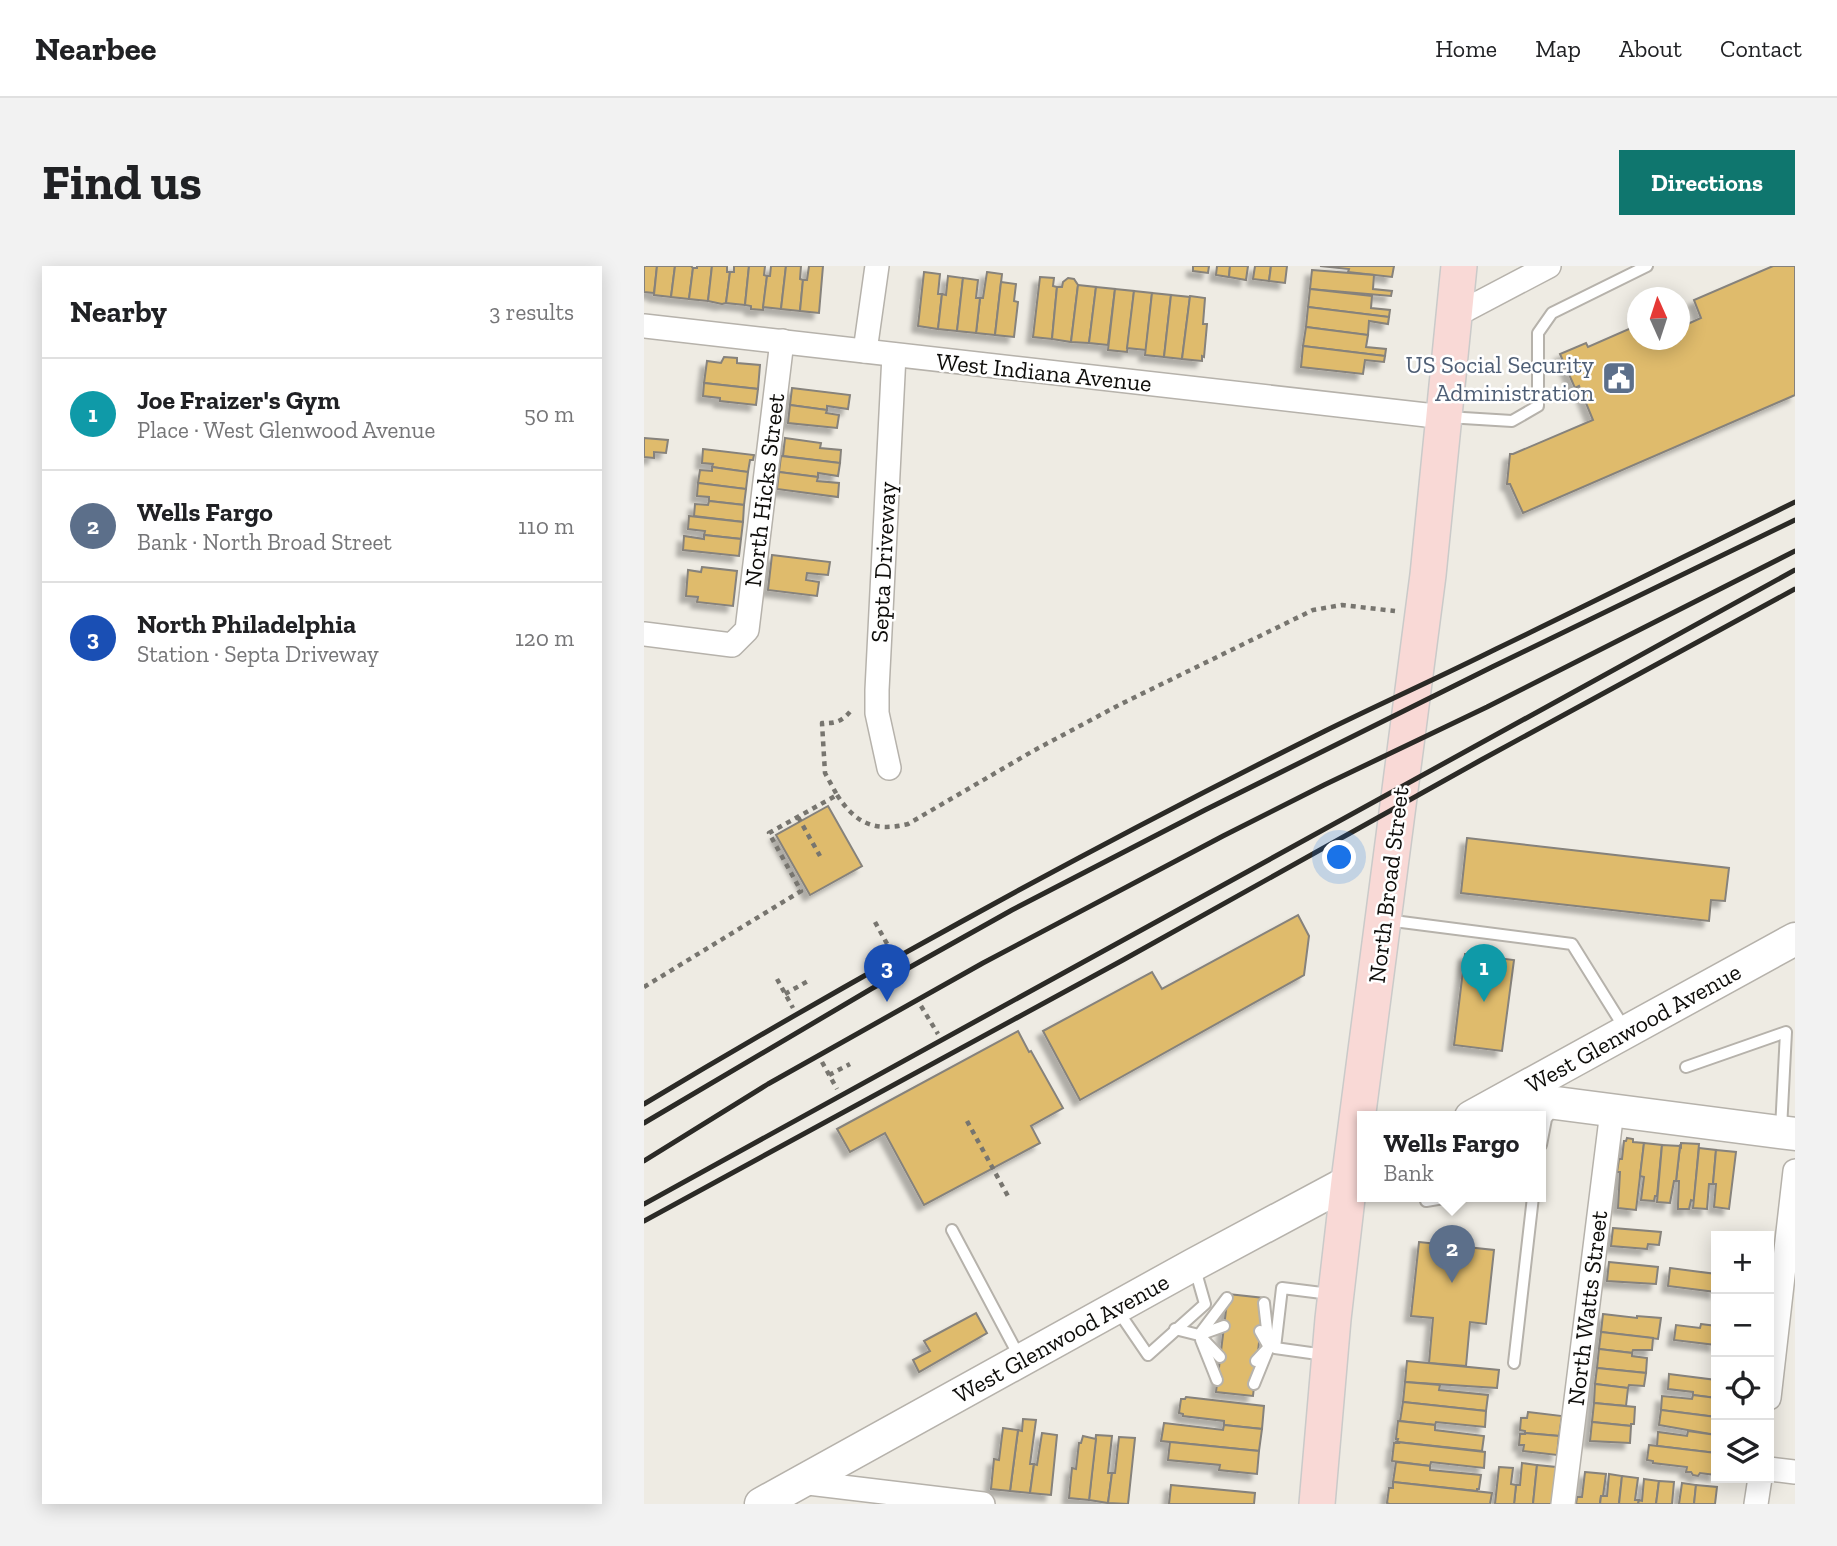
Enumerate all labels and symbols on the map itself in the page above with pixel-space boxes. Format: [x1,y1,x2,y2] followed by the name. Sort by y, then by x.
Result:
[1627,287,1690,350] north arrow
[935,346,1153,398] street label: West Indiana Avenue
[1406,350,1595,407] place label: US Social Security Administration
[1600,359,1638,397] public building icon: US Social Security Administration
[738,392,790,588] street label: North Hicks Street
[864,480,902,643] street label: Septa Driveway
[1362,785,1414,985] street label: North Broad Street
[1322,840,1356,874] your location
[864,944,910,1002] pin: 3
[1461,944,1507,1002] pin: 1
[1520,957,1746,1099] street label: West Glenwood Avenue
[1561,1209,1613,1407] street label: North Watts Street
[1429,1225,1475,1283] pin: 2
[948,1267,1174,1409] street label: West Glenwood Avenue

